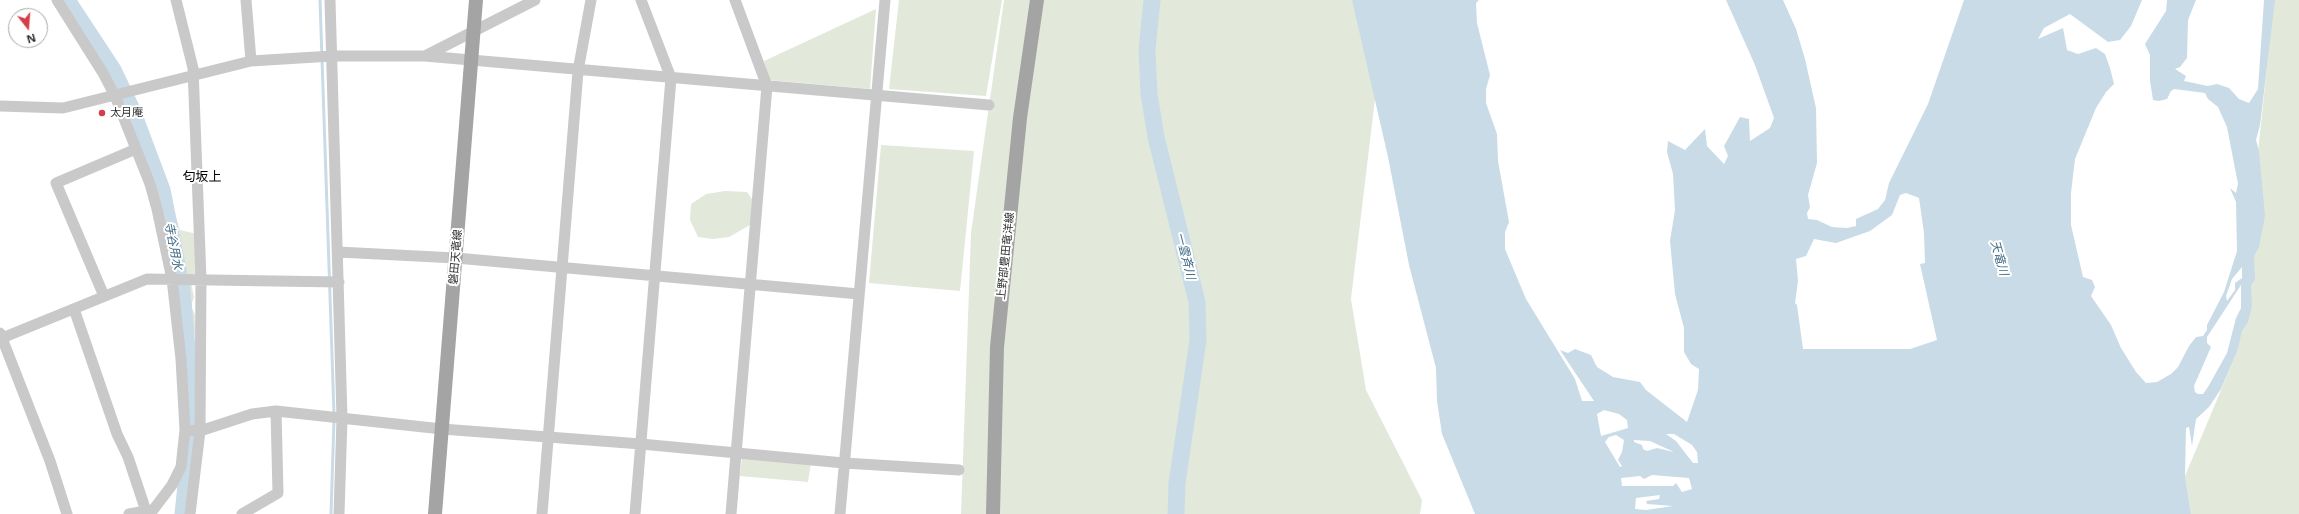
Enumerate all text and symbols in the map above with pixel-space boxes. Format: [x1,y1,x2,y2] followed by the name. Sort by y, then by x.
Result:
[8,8,48,48] north arrow
[25,31,38,47] text: N
[110,106,143,120] place label: 太月庵
[97,108,107,118] marker: 太月庵
[183,169,221,185] district label: 匂坂上
[995,212,1017,300] street label: 上野部豊田竜洋線
[161,221,185,271] water label: 寺谷用水
[447,229,465,285] street label: 磐田天竜線
[1172,231,1198,281] water label: 一雲斉川
[1987,239,2011,277] water label: 天竜川

